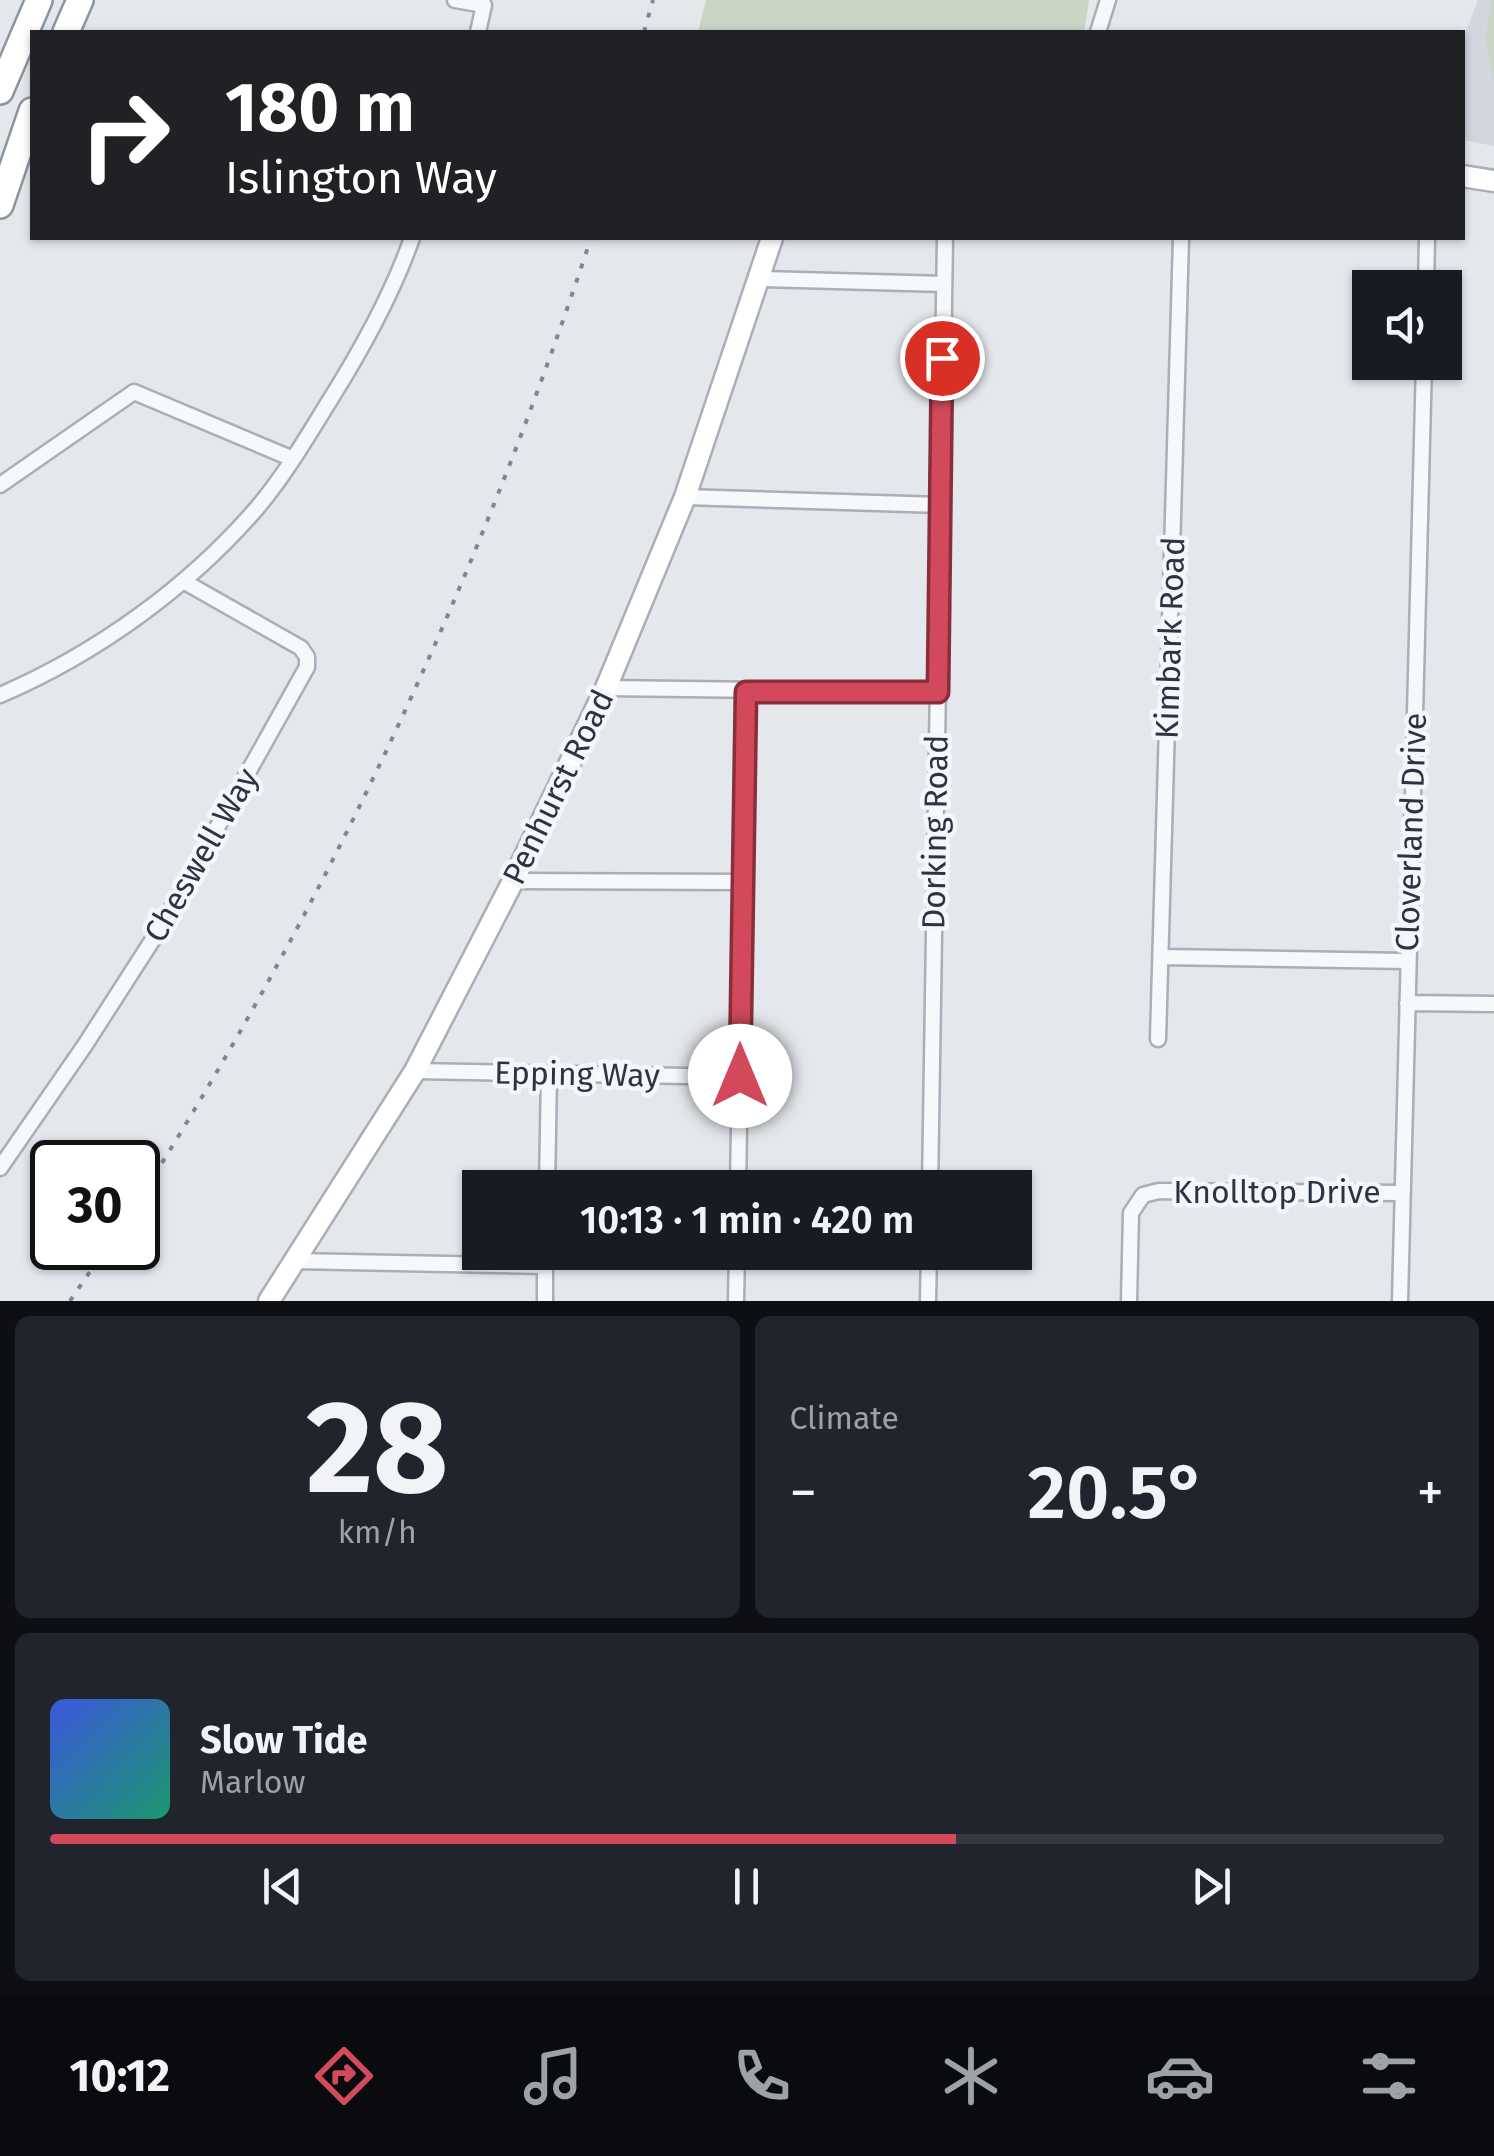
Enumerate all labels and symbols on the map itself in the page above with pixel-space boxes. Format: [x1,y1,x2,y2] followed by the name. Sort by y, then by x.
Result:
[900,316,985,401] pin
[1147,536,1193,740] street label: Kimbark Road
[494,683,622,891] street label: Penhurst Road
[1388,712,1434,952] street label: Cloverland Drive
[914,734,956,930] street label: Dorking Road
[136,761,266,949] street label: Cheswell Way
[688,1024,792,1128] position arrow
[494,1054,661,1094] street label: Epping Way
[30,1140,160,1270] speed limit sign: 30
[1173,1173,1381,1211] street label: Knolltop Drive

